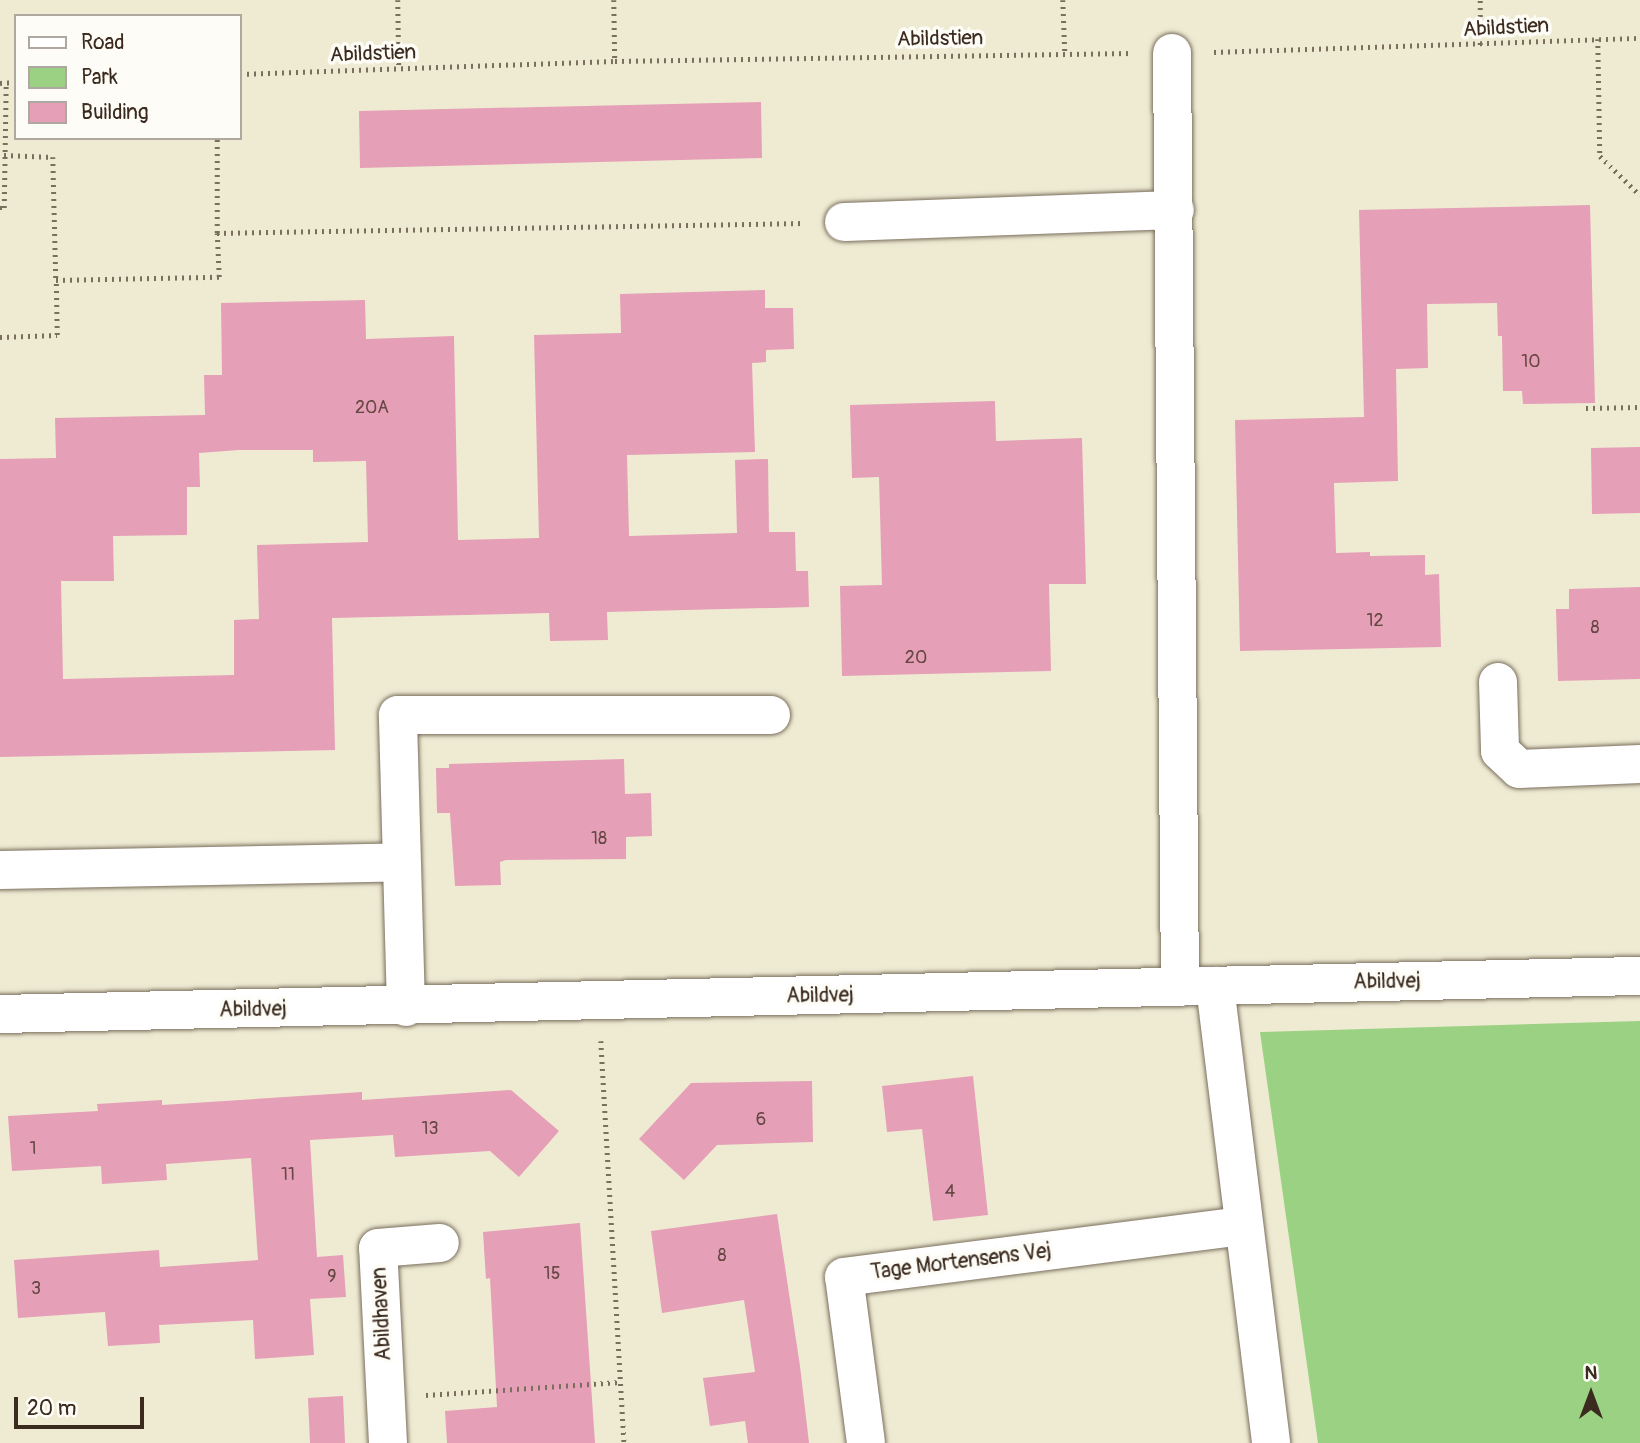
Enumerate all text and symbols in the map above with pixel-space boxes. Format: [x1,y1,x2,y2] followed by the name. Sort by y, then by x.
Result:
[1462,13,1550,43] street label: Abildstien
[14,14,242,140] legend
[897,26,983,52] street label: Abildstien
[81,29,125,56] text: Road
[329,40,417,68] street label: Abildstien
[81,64,118,91] text: Park
[81,99,148,126] text: Building
[1521,351,1541,373] house number: 10
[355,397,389,419] house number: 20A
[1366,610,1384,632] house number: 12
[1590,617,1600,639] house number: 8
[905,647,927,669] house number: 20
[591,828,607,850] house number: 18
[1353,969,1421,995] street label: Abildvej
[786,983,854,1009] street label: Abildvej
[219,997,287,1023] street label: Abildvej
[756,1109,766,1131] house number: 6
[421,1118,439,1140] house number: 13
[29,1138,37,1160] house number: 1
[281,1164,295,1186] house number: 11
[945,1181,955,1203] house number: 4
[869,1238,1053,1286] street label: Tage Mortensens Vej
[717,1245,727,1267] house number: 8
[544,1263,560,1285] house number: 15
[327,1266,337,1288] house number: 9
[367,1266,397,1362] street label: Abildhaven
[31,1278,41,1300] house number: 3
[1556,1359,1626,1429] north arrow
[1585,1361,1597,1385] text: N
[18,1384,147,1428] scale bar
[27,1395,76,1422] text: 20 m

